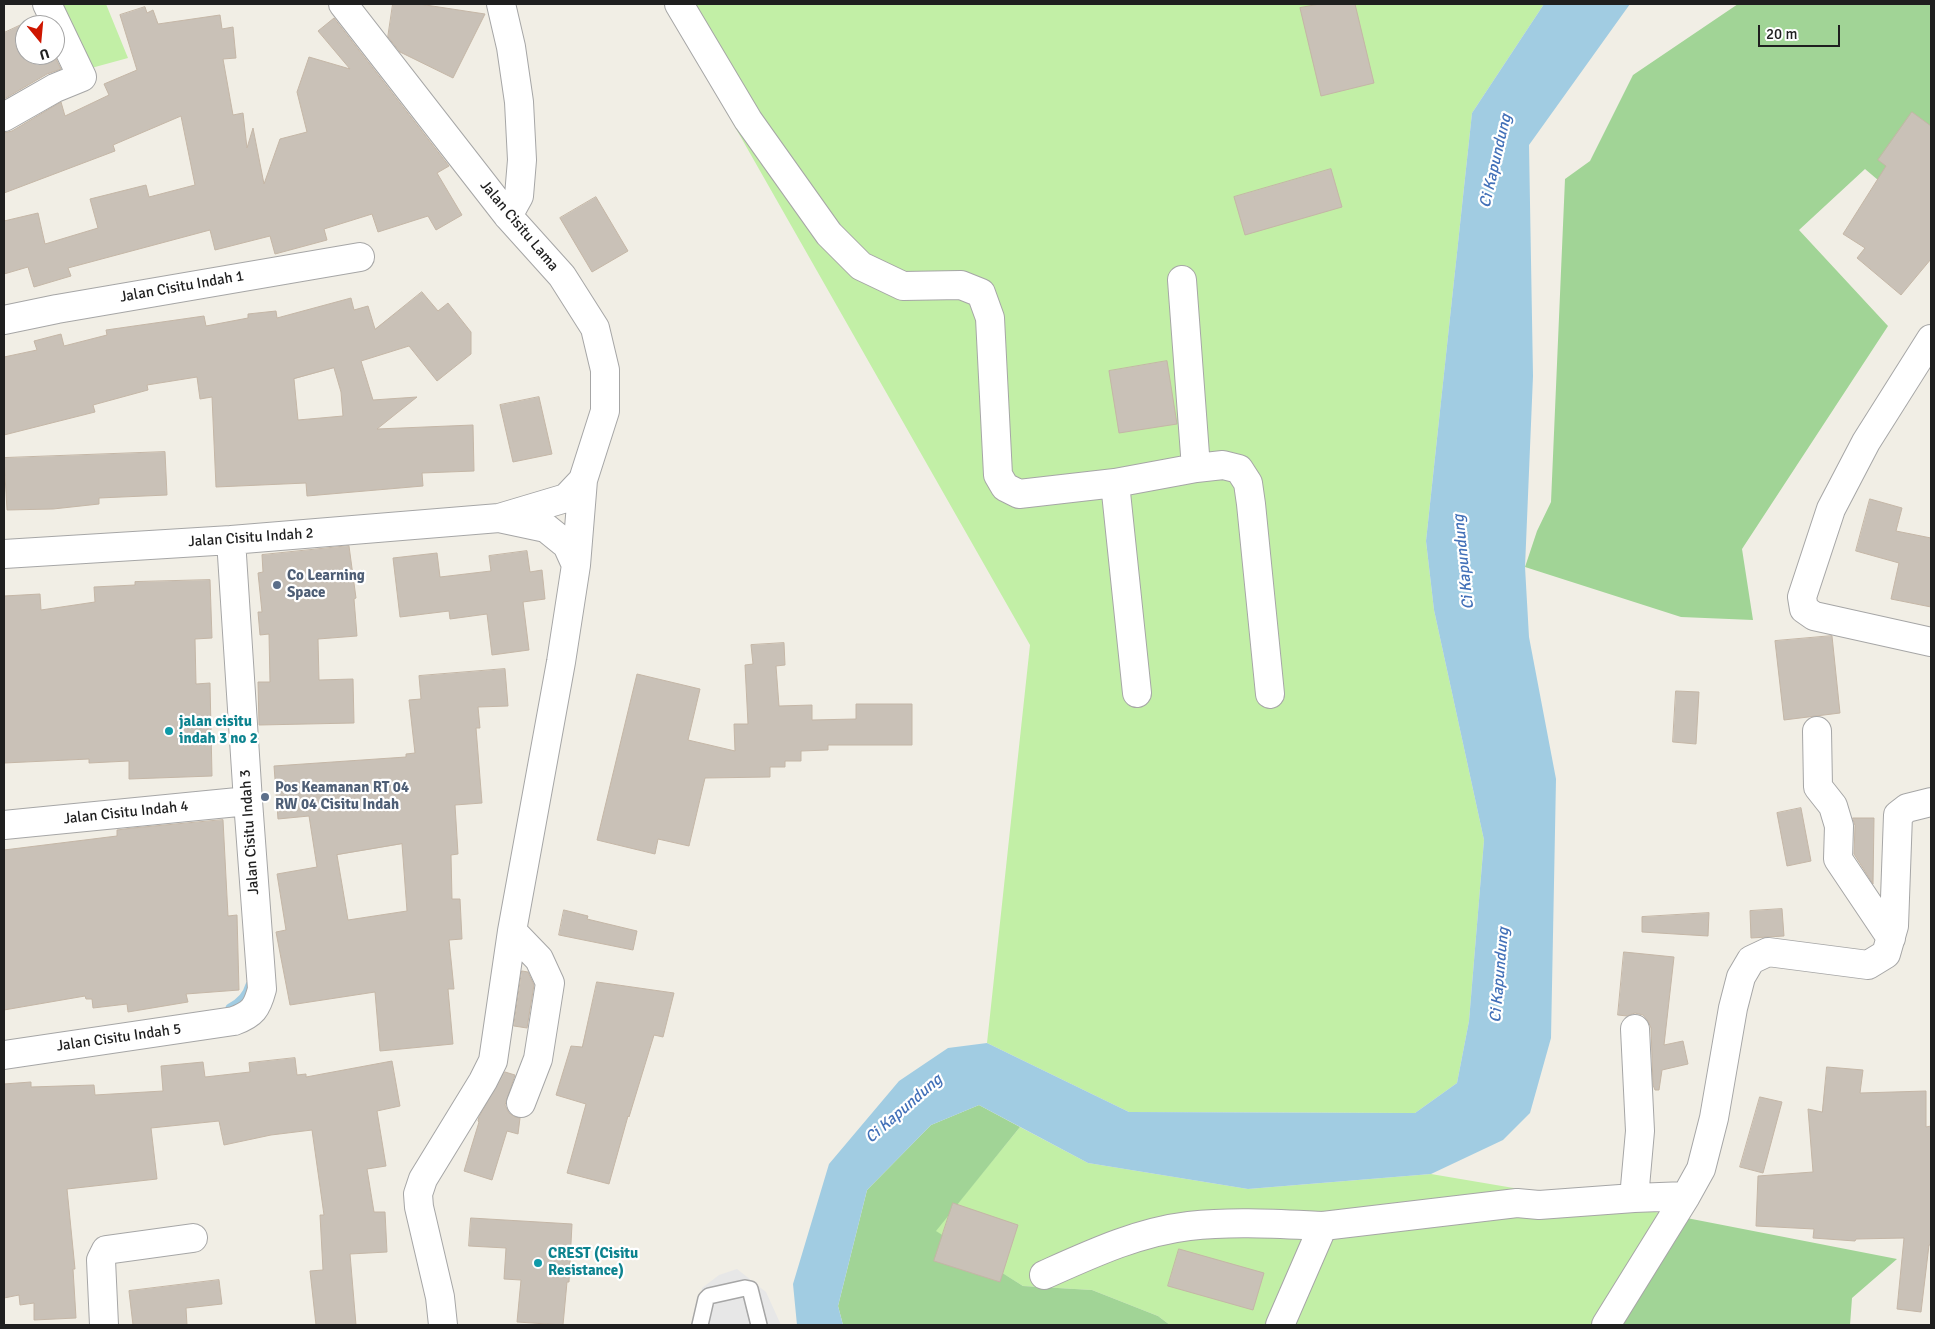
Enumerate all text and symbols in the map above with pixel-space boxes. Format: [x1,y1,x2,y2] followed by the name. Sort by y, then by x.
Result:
[15,15,65,65] north arrow
[1760,15,1842,47] scale bar
[1766,25,1797,43] text: 20 m
[37,44,51,63] text: U
[1476,112,1516,210] water label: Ci Kapundung
[476,177,562,275] street label: Jalan Cisitu Lama
[119,267,245,307] street label: Jalan Cisitu Indah 1
[1449,513,1479,611] water label: Ci Kapundung
[188,525,314,551] street label: Jalan Cisitu Indah 2
[287,567,365,602] place label: Co Learning Space
[271,579,283,591] marker: Co Learning Space
[179,713,258,748] place label: jalan cisitu indah 3 no 2
[163,725,175,737] marker: jalan cisitu indah 3 no 2
[237,769,263,895] street label: Jalan Cisitu Indah 3
[275,779,409,814] place label: Pos Keamanan RT 04 RW 04 Cisitu Indah
[259,791,271,803] marker: Pos Keamanan RT 04 RW 04 Cisitu Indah
[63,797,189,829] street label: Jalan Cisitu Indah 4
[1486,927,1514,1023] water label: Ci Kapundung
[56,1020,182,1056] street label: Jalan Cisitu Indah 5
[862,1070,946,1148] water label: Ci Kapundung
[548,1245,638,1280] place label: CREST (Cisitu Resistance)
[532,1257,544,1269] marker: CREST (Cisitu Resistance)

